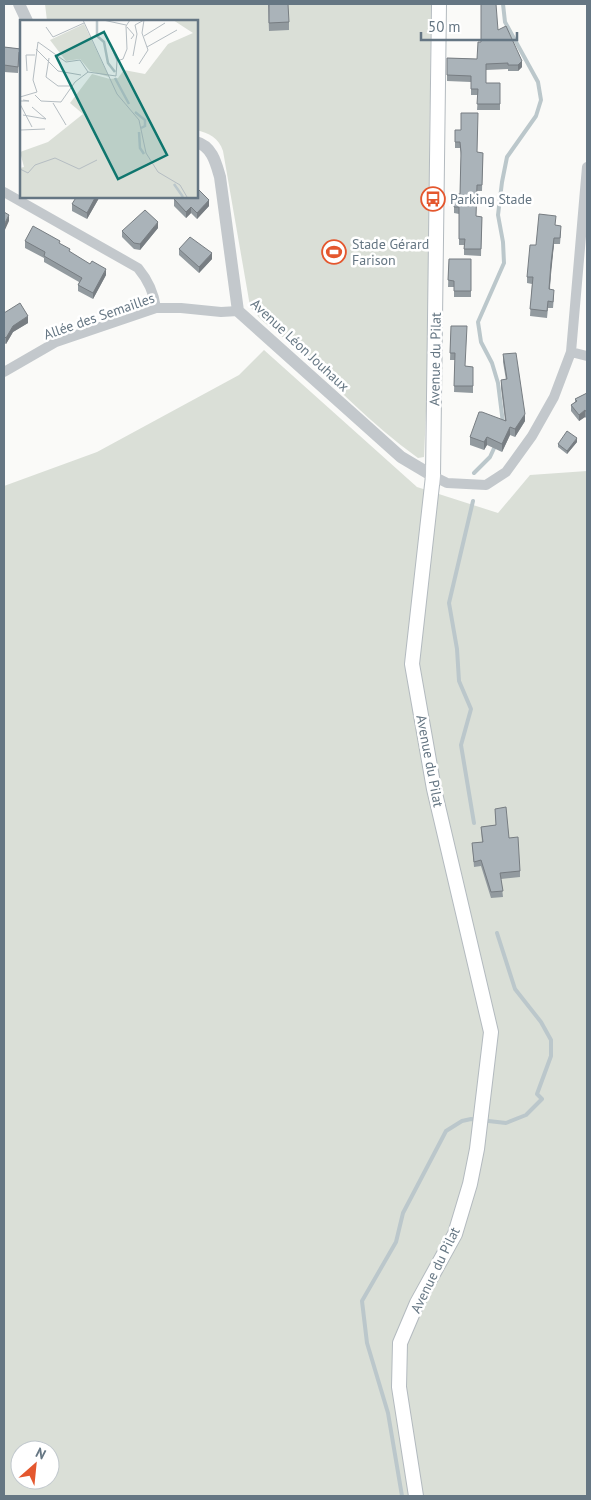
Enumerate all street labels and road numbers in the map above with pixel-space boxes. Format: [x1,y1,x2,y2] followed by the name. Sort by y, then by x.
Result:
[41,289,157,343] street label: Allée des Semailles
[247,295,353,395] street label: Avenue Léon Jouhaux
[425,312,445,406] street label: Avenue du Pilat
[412,713,448,809] street label: Avenue du Pilat
[406,1224,464,1316] street label: Avenue du Pilat

